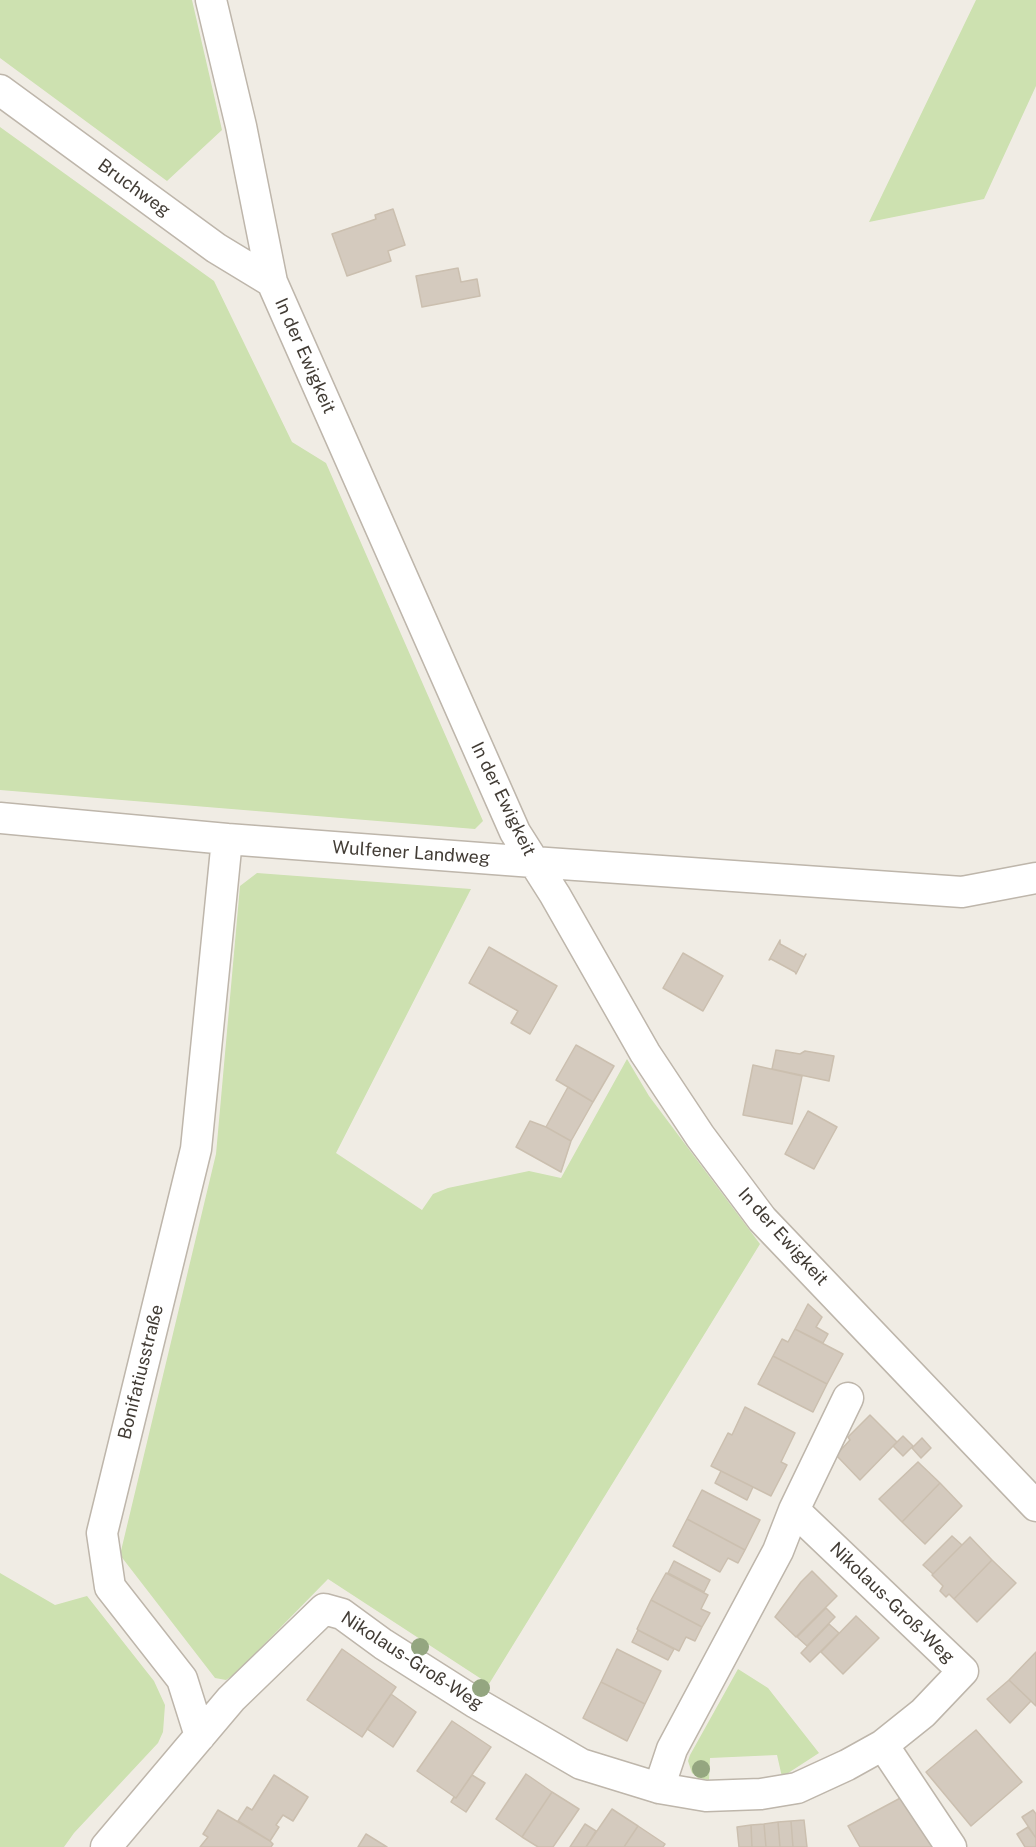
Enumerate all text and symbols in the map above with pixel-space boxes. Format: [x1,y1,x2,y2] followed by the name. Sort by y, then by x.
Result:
[93,154,175,222] street label: Bruchweg
[270,295,340,417] street label: In der Ewigkeit
[466,738,540,860] street label: In der Ewigkeit
[331,837,491,869] street label: Wulfener Landweg
[733,1184,833,1290] street label: In der Ewigkeit
[114,1302,168,1442] street label: Bonifatiusstraße
[825,1538,959,1668] street label: Nikolaus-Groß-Weg
[337,1607,487,1715] street label: Nikolaus-Groß-Weg

